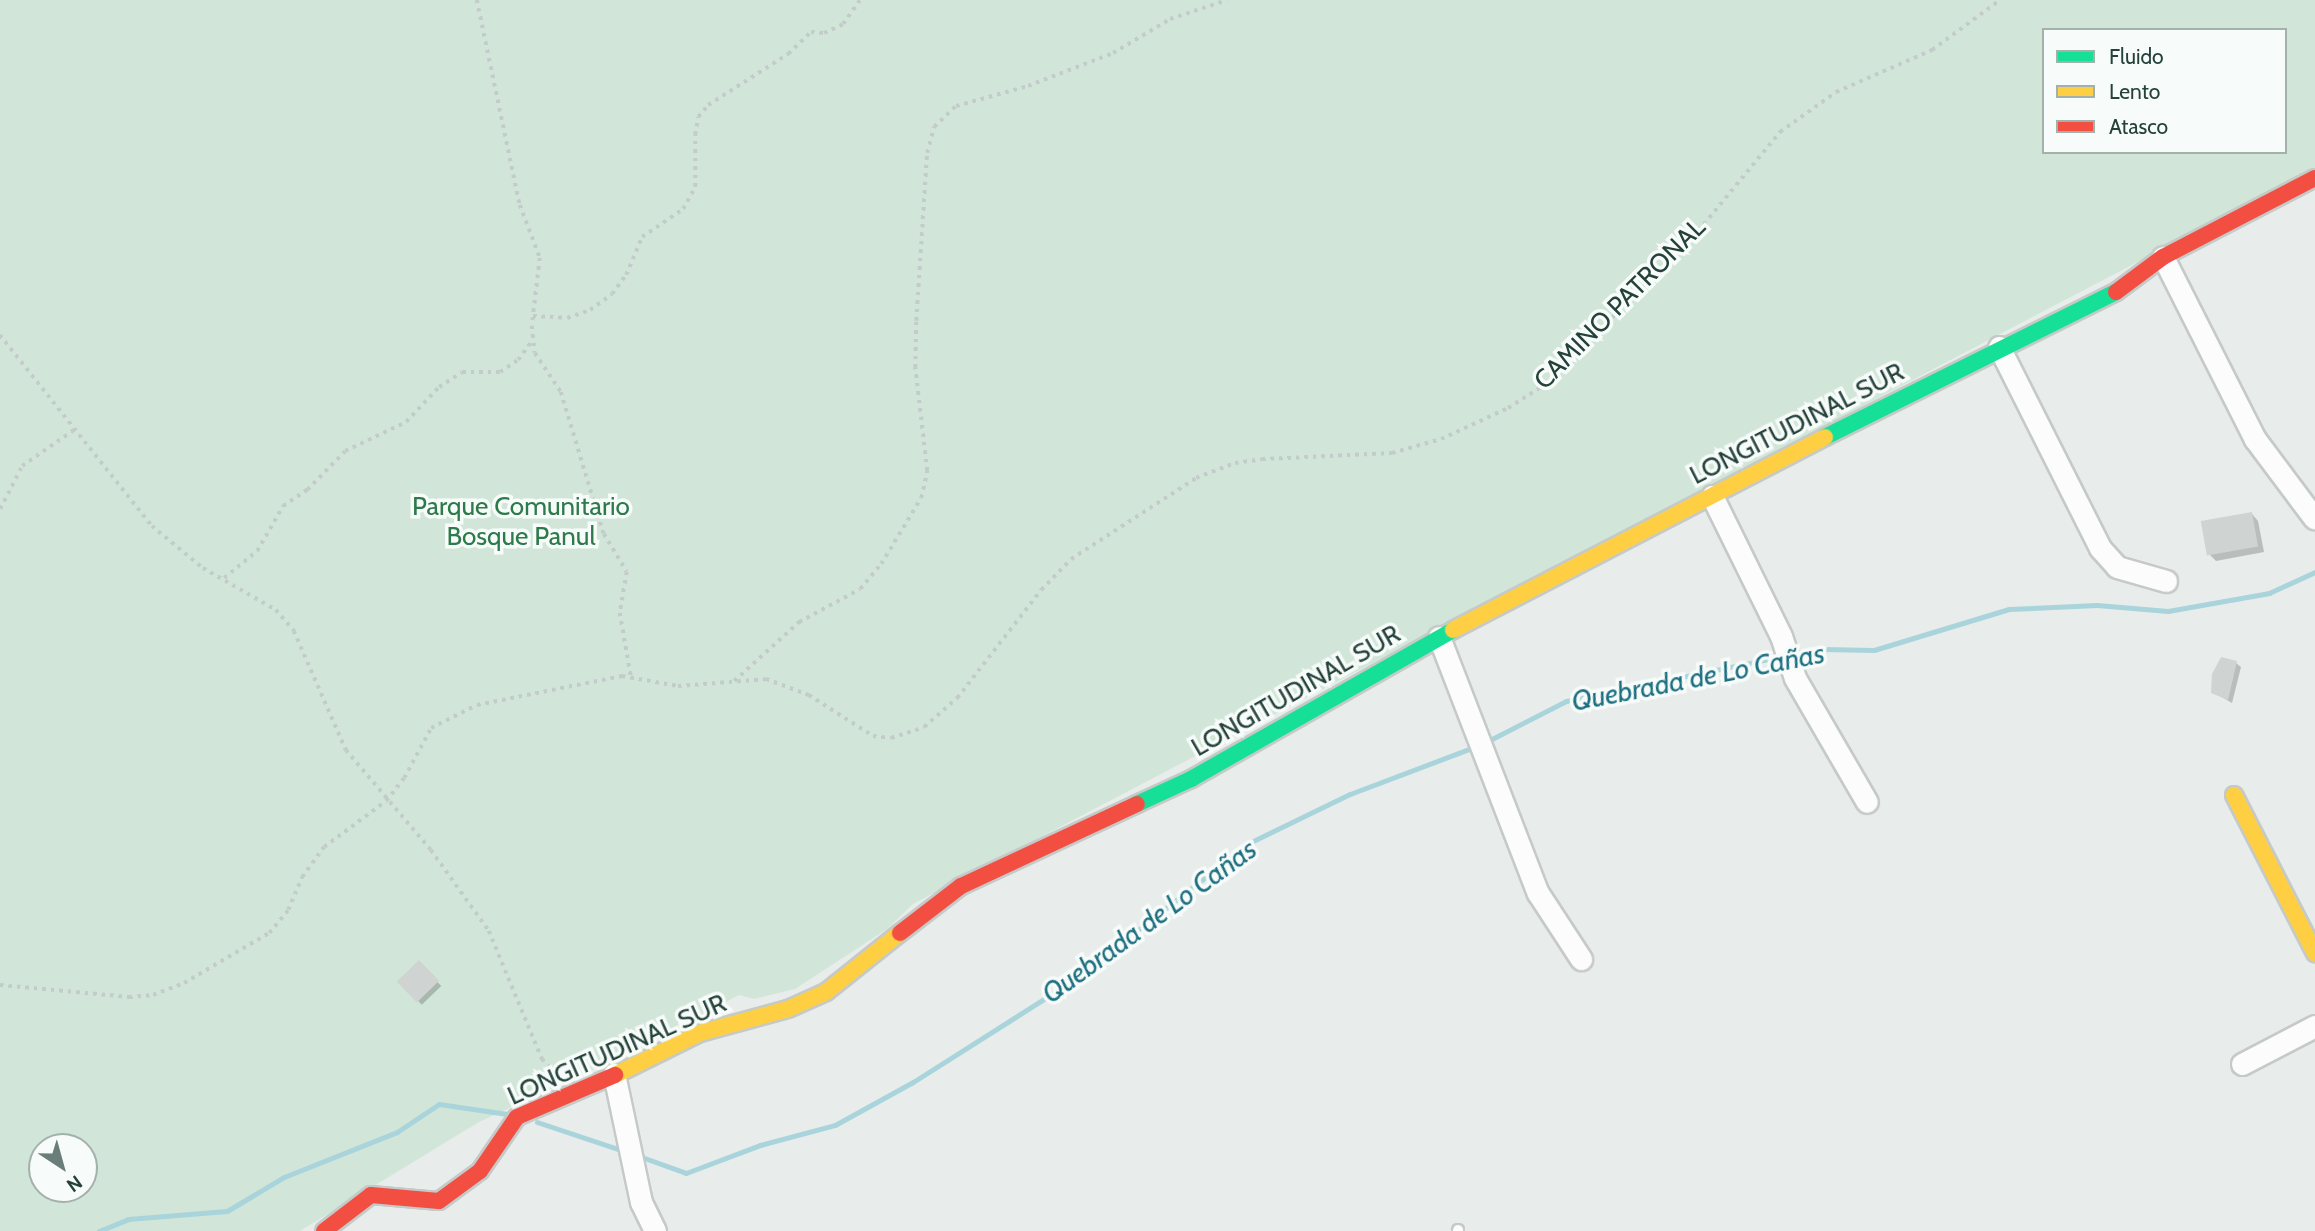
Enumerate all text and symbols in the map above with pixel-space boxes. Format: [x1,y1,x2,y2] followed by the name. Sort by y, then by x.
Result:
[2042,28,2287,154] legend
[2109,44,2164,69] text: Fluido
[2109,79,2160,104] text: Lento
[2109,114,2168,139] text: Atasco
[1528,212,1712,396] street label: CAMINO PATRONAL
[1685,357,1909,491] street label: LONGITUDINAL SUR
[412,491,630,552] park label: Parque Comunitario Bosque Panul
[1186,619,1406,763] street label: LONGITUDINAL SUR
[1569,636,1827,718] water label: Quebrada de Lo Cañas
[1035,832,1263,1010] water label: Quebrada de Lo Cañas
[503,988,731,1112] street label: LONGITUDINAL SUR
[28,1133,98,1203] north arrow
[62,1171,87,1197] text: N

